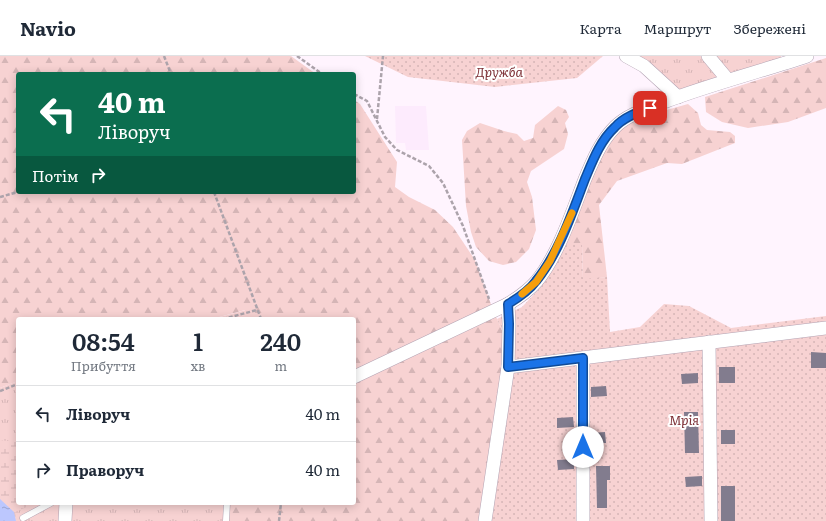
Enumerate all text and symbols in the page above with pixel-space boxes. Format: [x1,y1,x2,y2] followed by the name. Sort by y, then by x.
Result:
[20,14,76,42] text: Navio
[580,18,621,38] text: Карта
[643,18,712,38] text: Маршрут
[734,18,806,38] text: Збережені
[475,62,523,81] park label: Дружба
[98,80,166,122] text: 40 m
[32,88,84,140] icon: left
[633,91,667,125] pin
[639,97,661,119] icon: arrive
[98,118,171,145] text: Ліворуч
[32,164,79,187] text: Потім
[87,164,109,186] icon: right
[72,323,135,358] text: 08:54
[193,323,203,358] text: 1
[260,323,301,358] text: 240
[71,356,136,375] text: Прибуття
[191,356,205,375] text: хв
[274,356,287,375] text: m
[66,402,130,425] text: Ліворуч
[306,402,340,425] text: 40 m
[32,403,54,425] icon: left
[669,410,699,429] park label: Мрія
[562,426,604,468] position arrow
[66,458,144,481] text: Праворуч
[306,458,340,481] text: 40 m
[32,459,54,481] icon: right

